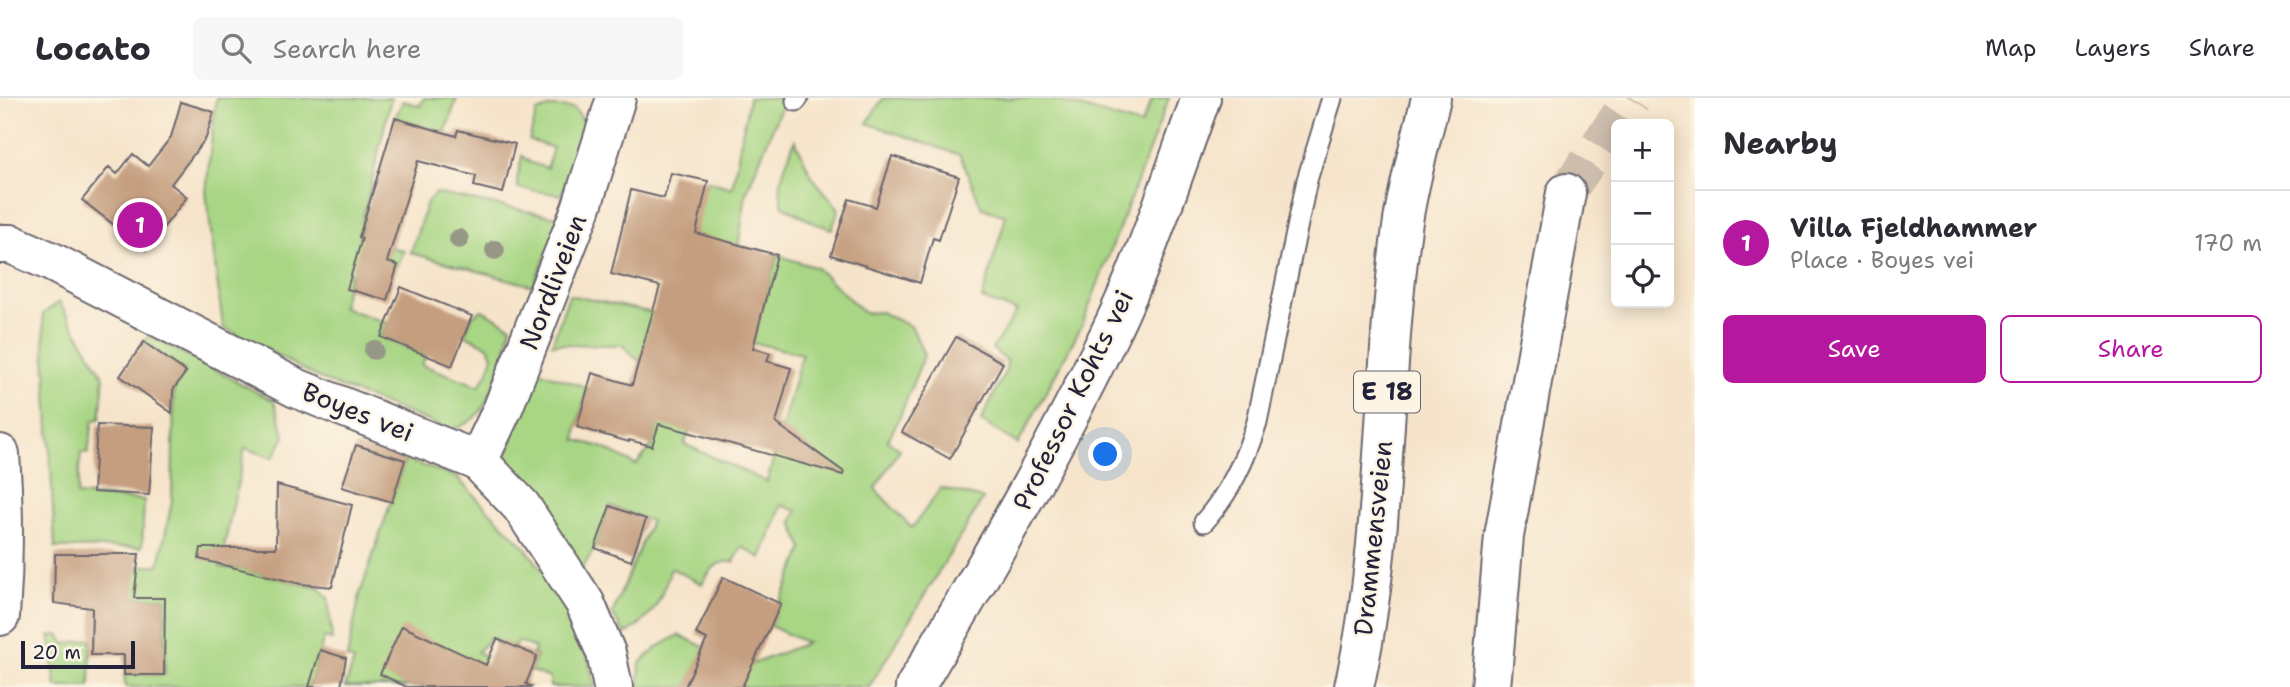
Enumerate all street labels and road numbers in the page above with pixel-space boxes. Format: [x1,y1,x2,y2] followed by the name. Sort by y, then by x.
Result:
[511,209,594,355] street label: Nordliveien
[1004,284,1141,516] street label: Professor Kohts vei
[1354,372,1420,412] road number: E 18
[297,373,419,450] street label: Boyes vei
[1345,439,1400,637] street label: Drammensveien

